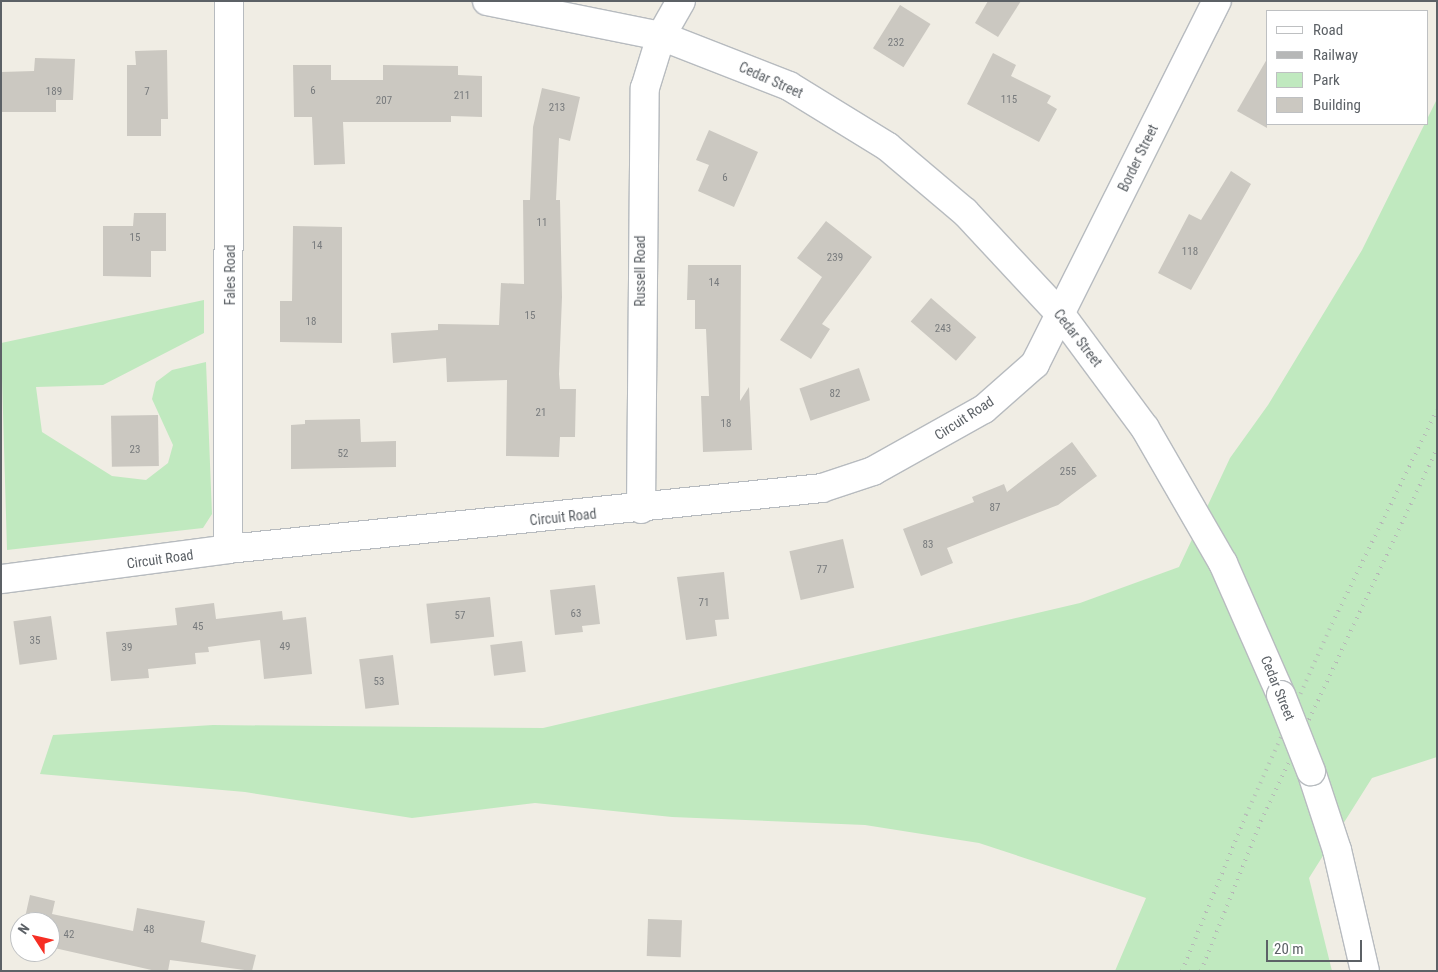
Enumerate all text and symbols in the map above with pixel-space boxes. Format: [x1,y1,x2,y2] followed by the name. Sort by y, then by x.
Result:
[1266,10,1428,125] legend
[1313,21,1343,39] text: Road
[888,36,904,50] house number: 232
[1313,46,1358,64] text: Railway
[736,58,806,102] street label: Cedar Street
[1313,71,1340,89] text: Park
[310,84,316,98] house number: 6
[46,85,62,99] house number: 189
[144,85,150,99] house number: 7
[454,89,470,103] house number: 211
[1001,93,1017,107] house number: 115
[376,94,392,108] house number: 207
[1313,96,1361,114] text: Building
[549,101,565,115] house number: 213
[1115,122,1161,194] street label: Border Street
[722,171,728,185] house number: 6
[537,216,547,230] house number: 11
[130,231,140,245] house number: 15
[632,235,648,307] street label: Russell Road
[312,239,322,253] house number: 14
[222,245,238,305] street label: Fales Road
[1182,245,1198,259] house number: 118
[827,251,843,265] house number: 239
[709,276,719,290] house number: 14
[1050,306,1106,370] street label: Cedar Street
[525,309,535,323] house number: 15
[306,315,316,329] house number: 18
[935,322,951,336] house number: 243
[830,387,840,401] house number: 82
[931,393,997,443] street label: Circuit Road
[536,406,546,420] house number: 21
[721,417,731,431] house number: 18
[130,443,140,457] house number: 23
[338,447,348,461] house number: 52
[1060,465,1076,479] house number: 255
[990,501,1000,515] house number: 87
[529,505,597,529] street label: Circuit Road
[923,538,933,552] house number: 83
[126,546,194,572] street label: Circuit Road
[817,563,827,577] house number: 77
[699,596,709,610] house number: 71
[571,607,581,621] house number: 63
[455,609,465,623] house number: 57
[193,620,203,634] house number: 45
[30,634,40,648] house number: 35
[280,640,290,654] house number: 49
[122,641,132,655] house number: 39
[1257,653,1299,723] street label: Cedar Street
[374,675,384,689] house number: 53
[10,912,60,962] north arrow
[15,921,33,937] text: N
[144,923,154,937] house number: 48
[64,928,74,942] house number: 42
[1268,930,1364,962] scale bar
[1274,940,1304,958] text: 20 m

